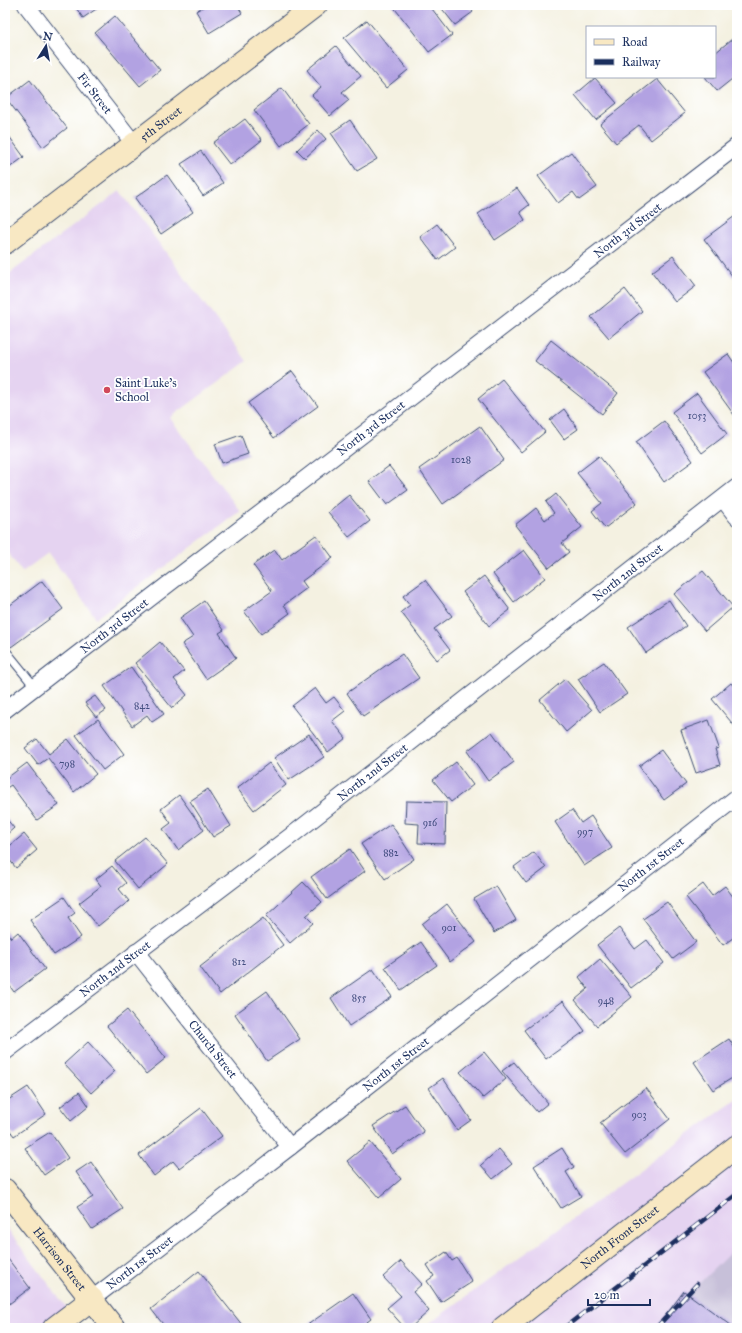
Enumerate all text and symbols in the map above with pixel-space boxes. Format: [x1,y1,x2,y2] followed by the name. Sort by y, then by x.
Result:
[26,26,66,66] north arrow
[586,26,716,78] legend
[42,29,54,44] text: N
[622,35,648,49] text: Road
[622,55,661,69] text: Railway
[75,70,116,117] street label: Fir Street
[137,103,185,144] street label: 5th Street
[591,199,665,261] street label: North 3rd Street
[115,376,177,404] place label: Saint Luke's School
[102,385,112,395] marker: Saint Luke's School
[334,397,408,459] street label: North 3rd Street
[688,410,706,422] house number: 1053
[451,454,471,466] house number: 1028
[590,540,666,604] street label: North 2nd Street
[78,595,152,656] street label: North 3rd Street
[134,700,150,712] house number: 842
[335,740,411,804] street label: North 2nd Street
[59,758,75,770] house number: 798
[423,817,438,829] house number: 916
[577,826,593,838] house number: 997
[615,834,687,895] street label: North 1st Street
[383,847,399,859] house number: 882
[441,922,457,934] house number: 901
[77,937,154,1000] street label: North 2nd Street
[232,956,246,968] house number: 812
[352,992,367,1004] house number: 855
[598,995,614,1007] house number: 948
[186,1018,240,1082] street label: Church Street
[360,1034,432,1094] street label: North 1st Street
[631,1109,647,1121] house number: 903
[578,1202,662,1272] street label: North Front Street
[30,1224,89,1294] street label: Harrison Street
[104,1232,176,1292] street label: North 1st Street
[588,1281,650,1307] scale bar
[594,1288,620,1302] text: 20 m

